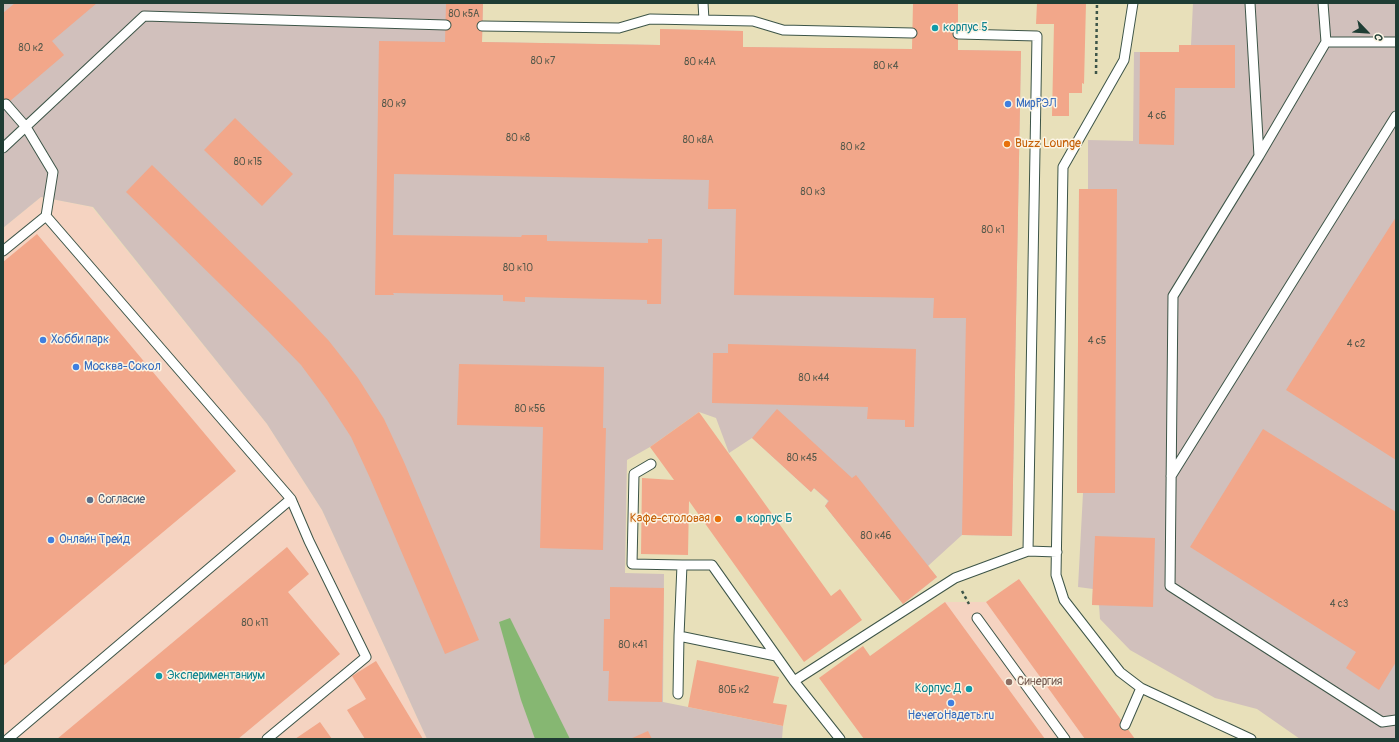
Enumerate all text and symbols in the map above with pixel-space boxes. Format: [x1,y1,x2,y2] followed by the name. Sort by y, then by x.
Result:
[448,8,480,20] house number: 80 к5А
[1347,12,1387,52] north arrow
[943,21,988,35] place label: корпус 5
[930,23,940,33] marker: корпус 5
[1371,31,1386,43] text: С
[19,42,43,54] house number: 80 к2
[531,55,555,67] house number: 80 к7
[684,56,716,68] house number: 80 к4А
[874,60,898,72] house number: 80 к4
[1016,97,1056,111] place label: МирРЭЛ
[382,98,406,110] house number: 80 к9
[1003,99,1013,109] marker: МирРЭЛ
[1148,110,1166,122] house number: 4 с6
[506,132,530,144] house number: 80 к8
[683,134,713,146] house number: 80 к8А
[1015,137,1081,151] place label: Buzz Lounge
[1002,139,1012,149] marker: Buzz Lounge
[841,141,865,153] house number: 80 к2
[234,156,262,168] house number: 80 к15
[801,186,825,198] house number: 80 к3
[981,224,1005,236] house number: 80 к1
[503,262,533,274] house number: 80 к10
[51,333,109,347] place label: Хобби парк
[38,335,48,345] marker: Хобби парк
[1088,335,1106,347] house number: 4 с5
[1347,338,1365,350] house number: 4 с2
[84,360,161,374] place label: Москва-Сокол
[71,362,81,372] marker: Москва-Сокол
[799,372,829,384] house number: 80 к44
[515,403,545,415] house number: 80 к56
[787,452,817,464] house number: 80 к45
[98,493,145,507] place label: Согласие
[85,495,95,505] marker: Согласие
[630,512,710,526] place label: Кафе-столовая
[747,512,792,526] place label: корпус Б
[713,514,723,524] marker: Кафе-столовая
[734,514,744,524] marker: корпус Б
[861,530,891,542] house number: 80 к46
[59,533,130,547] place label: Онлайн Трейд
[46,535,56,545] marker: Онлайн Трейд
[1330,598,1348,610] house number: 4 с3
[241,617,269,629] house number: 80 к11
[619,639,647,651] house number: 80 к41
[167,669,265,683] place label: Экспериментаниум
[154,671,164,681] marker: Экспериментаниум
[1017,675,1062,689] place label: Синергия
[1004,677,1014,687] marker: Синергия
[915,682,961,696] place label: Корпус Д
[719,684,749,696] house number: 80Б к2
[964,684,974,694] marker: Корпус Д
[946,698,956,708] marker: НечегоНадеть.ru
[908,709,994,723] place label: НечегоНадеть.ru

